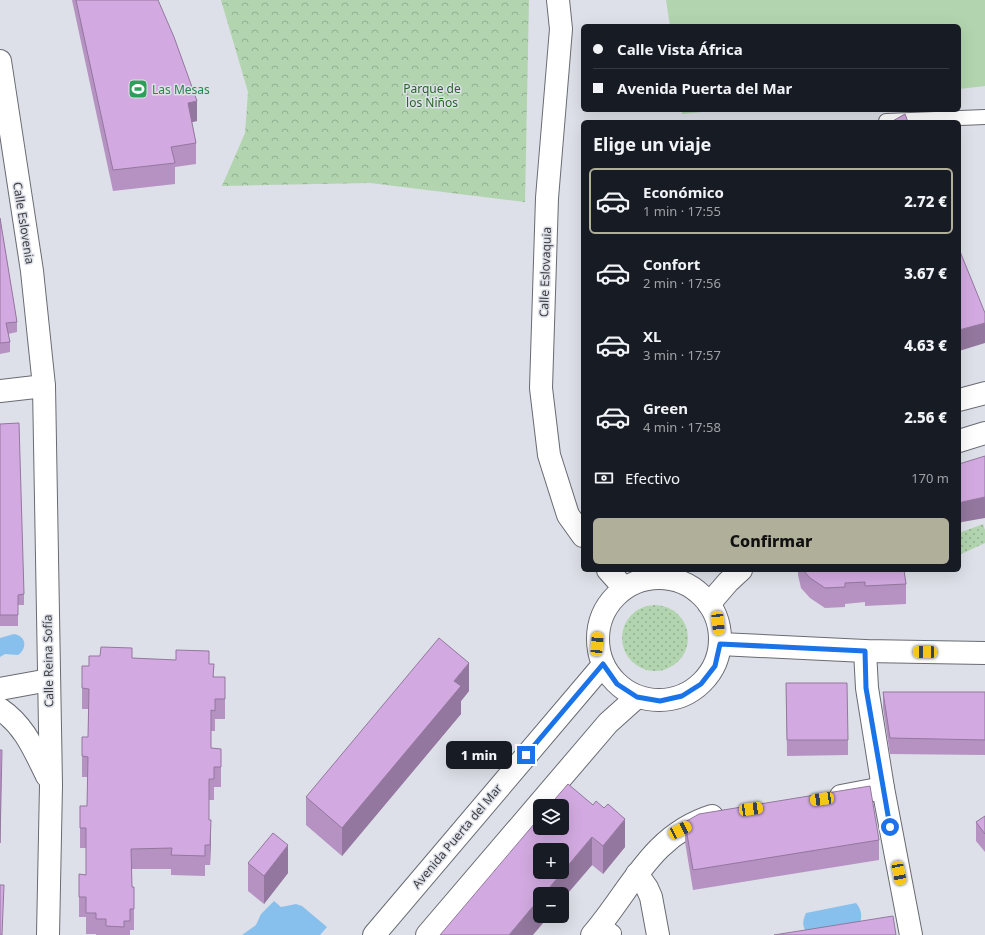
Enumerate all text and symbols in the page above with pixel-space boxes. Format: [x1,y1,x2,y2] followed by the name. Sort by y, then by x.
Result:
[617,39,743,59] text: Calle Vista África
[127,78,149,100] sports icon: Las Mesas
[617,78,792,98] text: Avenida Puerta del Mar
[403,80,461,111] park label: Parque de los Niños
[152,81,210,98] place label: Las Mesas
[593,132,711,156] text: Elige un viaje
[9,181,39,265] street label: Calle Eslovenia
[643,182,724,202] text: Económico
[595,183,631,219] icon: car
[904,191,947,211] text: 2.72 €
[643,202,721,220] text: 1 min · 17:55
[535,227,555,317] street label: Calle Eslovaquia
[643,254,700,274] text: Confort
[595,255,631,291] icon: car
[904,263,947,283] text: 3.67 €
[643,274,721,292] text: 2 min · 17:56
[643,326,661,346] text: XL
[595,327,631,363] icon: car
[904,335,947,355] text: 4.63 €
[643,346,721,364] text: 3 min · 17:57
[643,398,688,418] text: Green
[595,399,631,435] icon: car
[904,407,947,427] text: 2.56 €
[643,418,721,436] text: 4 min · 17:58
[593,467,615,489] icon: cash
[625,468,680,488] text: Efectivo
[911,469,949,487] text: 170 m
[593,518,949,564] button: Confirmar
[711,610,725,636] car
[39,614,57,708] street label: Calle Reina Sofía
[590,632,604,656] car
[913,646,937,658] car
[446,741,512,769] callout: 1 min
[461,746,497,764] text: 1 min
[517,746,535,764] route end
[408,780,506,892] street label: Avenida Puerta del Mar
[809,791,835,807] car
[533,799,569,923] map controls
[533,799,569,835] button: layers
[738,801,764,817] car
[881,818,899,836] route start
[667,819,693,841] car
[533,843,569,879] button: +
[891,860,907,886] car
[533,887,569,923] button: −

